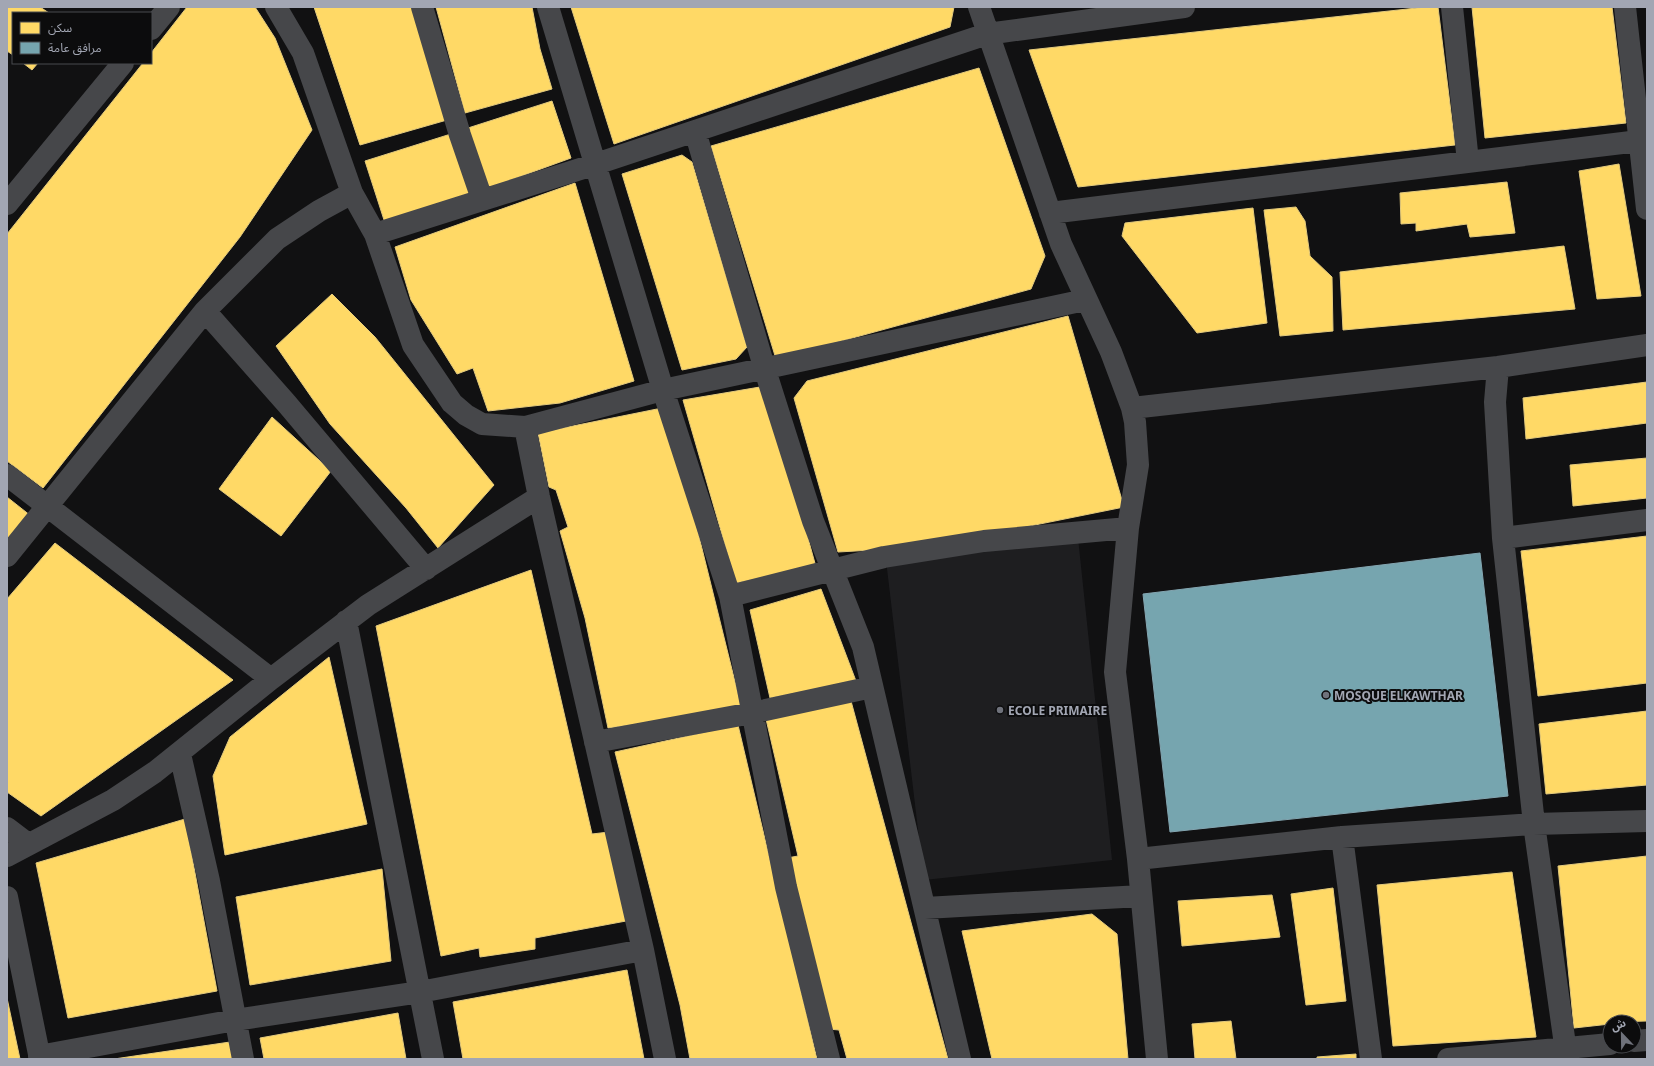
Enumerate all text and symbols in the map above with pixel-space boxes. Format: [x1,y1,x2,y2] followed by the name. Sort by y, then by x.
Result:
[12,12,152,64] legend
[48,19,72,36] text: سكن
[48,39,101,56] text: مرافق عامة
[1334,687,1463,704] place label: MOSQUE ELKAWTHAR
[1321,690,1331,700] marker: MOSQUE ELKAWTHAR
[1008,702,1107,719] place label: ECOLE PRIMAIRE
[995,705,1005,715] marker: ECOLE PRIMAIRE
[1602,1014,1642,1054] north arrow
[1608,1014,1628,1034] text: ش

